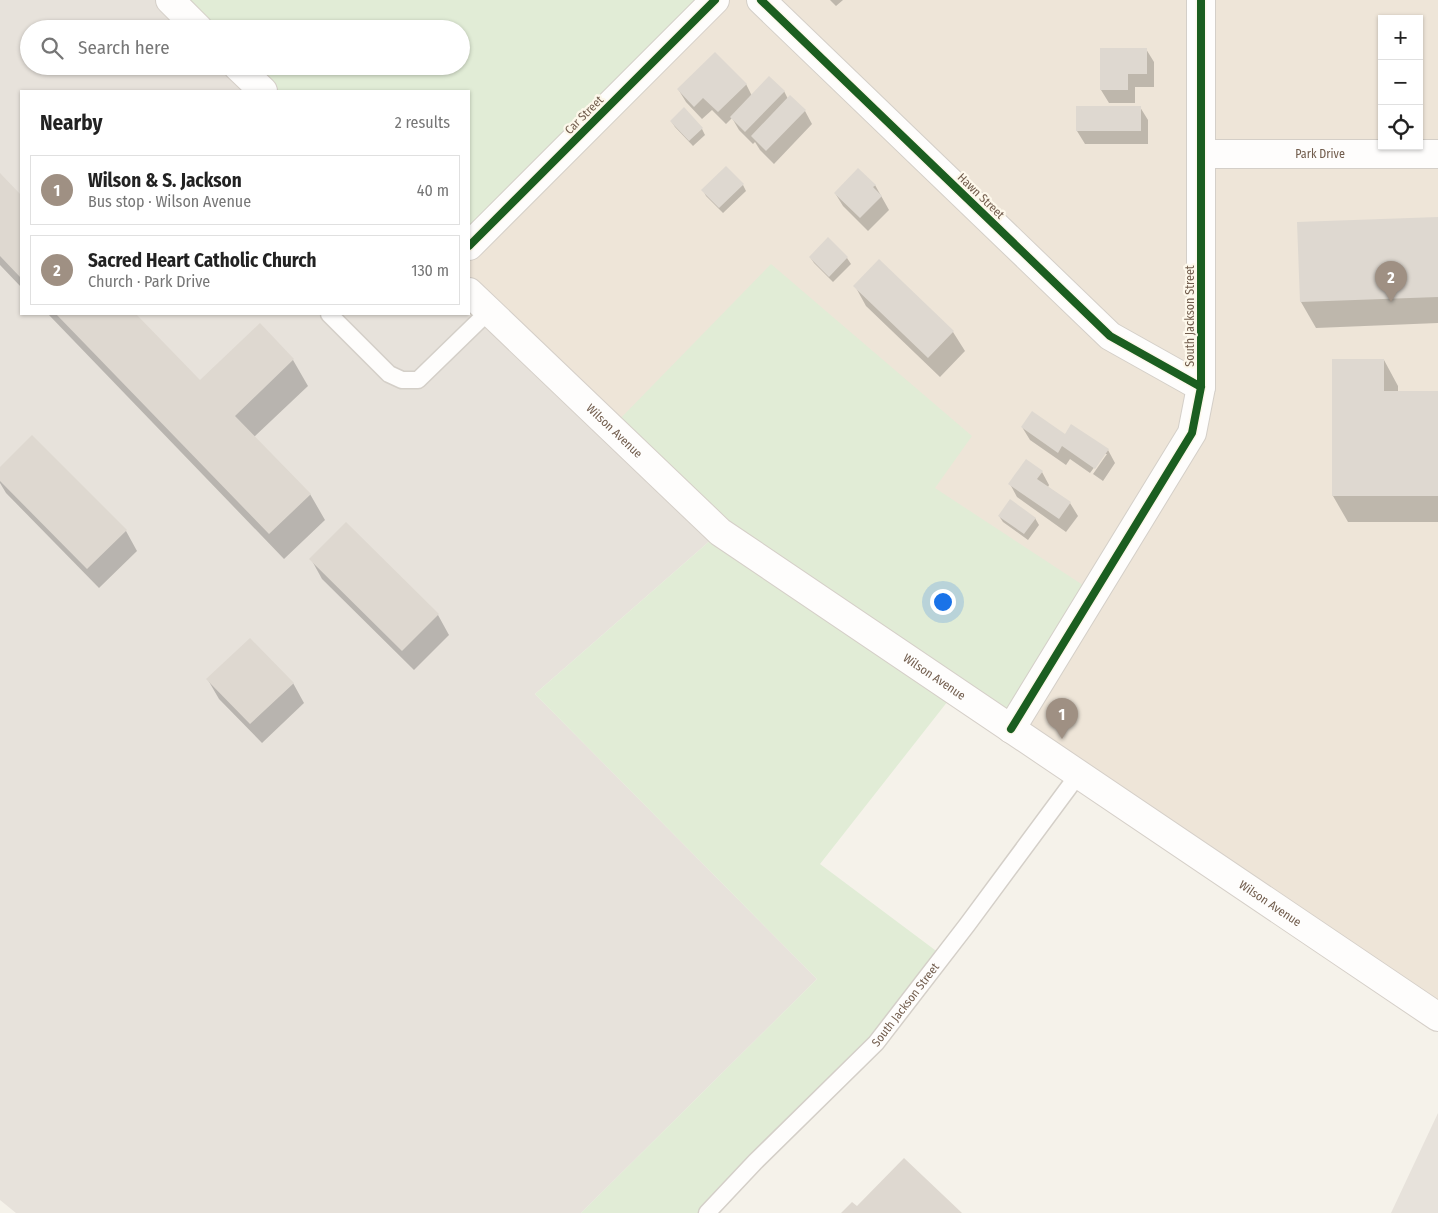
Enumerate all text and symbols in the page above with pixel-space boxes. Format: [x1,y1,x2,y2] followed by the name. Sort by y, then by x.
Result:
[1378,15,1423,150] map controls
[1378,15,1423,60] button: +
[20,20,470,75] search box
[38,34,66,62] icon: search
[78,36,170,59] text: Search here
[1378,60,1423,105] button: −
[562,93,606,137] street label: Car Street
[1378,105,1423,150] button: locate
[40,110,102,136] text: Nearby
[395,113,450,132] text: 2 results
[1295,147,1345,161] street label: Park Drive
[88,169,242,192] text: Wilson & S. Jackson
[955,170,1007,222] street label: Hawn Street
[54,181,60,200] text: 1
[417,181,449,200] text: 40 m
[88,192,251,211] text: Bus stop · Wilson Avenue
[88,249,317,272] text: Sacred Heart Catholic Church
[53,261,61,280] text: 2
[411,261,449,280] text: 130 m
[1375,261,1407,302] pin: 2
[1183,265,1197,367] street label: South Jackson Street
[88,272,210,291] text: Church · Park Drive
[583,401,645,461] street label: Wilson Avenue
[930,589,956,615] your location
[901,651,968,703] street label: Wilson Avenue
[1046,698,1078,739] pin: 1
[1236,878,1304,929] street label: Wilson Avenue
[869,960,942,1049] street label: South Jackson Street

